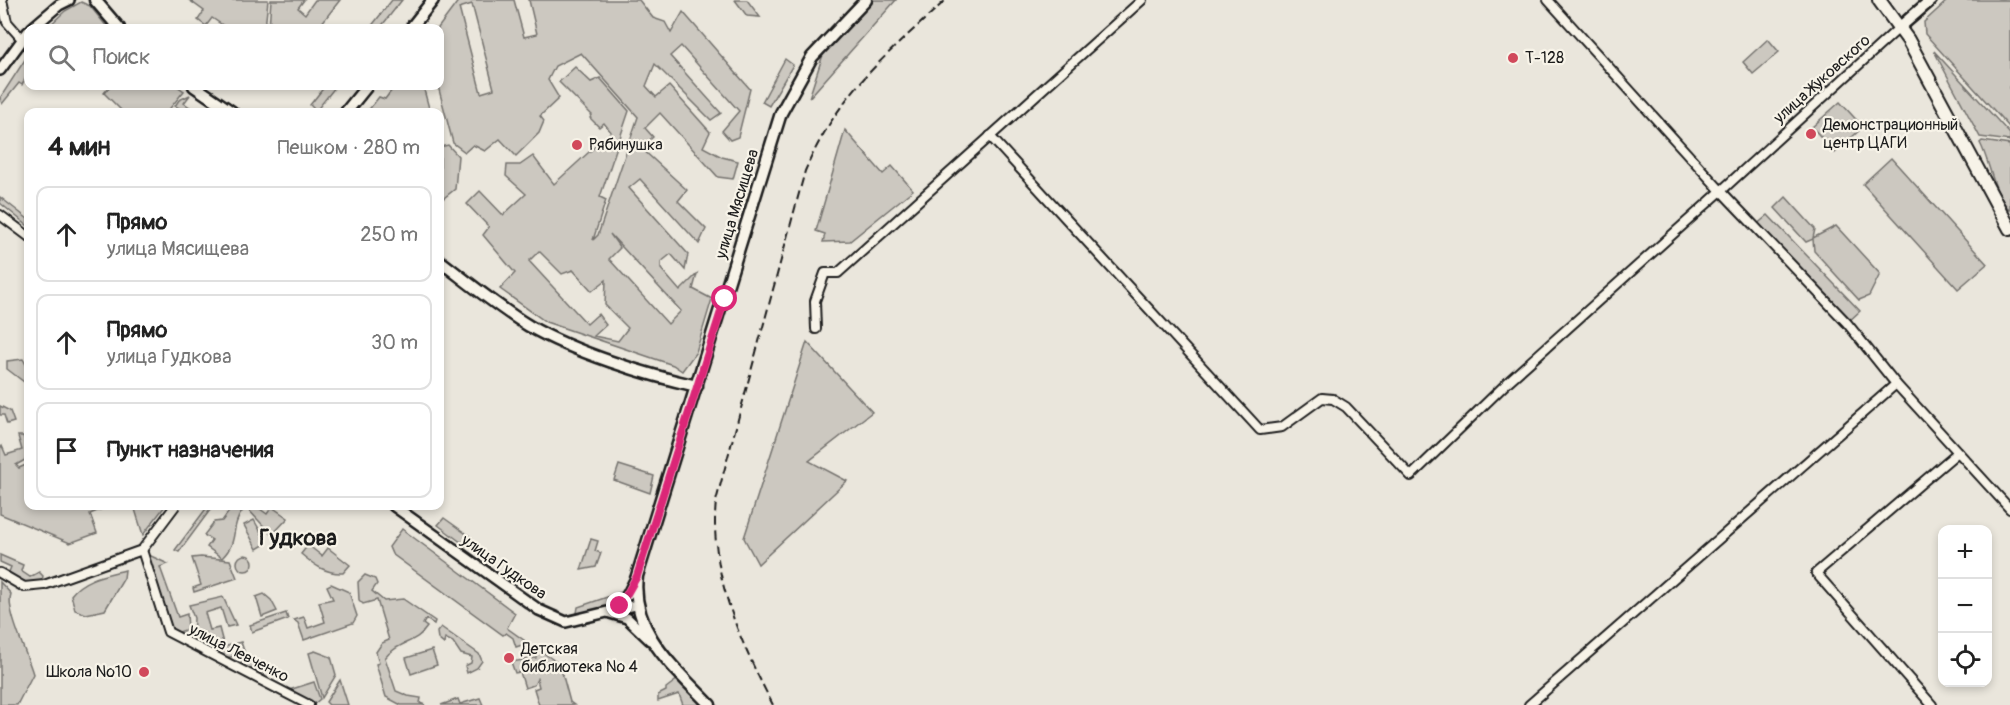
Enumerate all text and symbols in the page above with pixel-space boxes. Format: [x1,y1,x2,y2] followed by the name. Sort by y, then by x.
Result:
[24,24,444,90] search box
[1769,30,1875,128] street label: улица Жуковского
[45,41,78,74] icon: search
[93,43,150,71] text: Поиск
[1525,48,1564,68] place label: Т-128
[1506,51,1520,65] marker: Т-128
[1822,115,1958,153] place label: Демонстрационный центр ЦАГИ
[1804,127,1818,141] marker: Демонстрационный центр ЦАГИ
[48,131,110,163] text: 4 мин
[278,135,420,160] text: Пешком · 280 m
[589,135,663,155] place label: Рябинушка
[570,138,584,152] marker: Рябинушка
[711,147,763,262] street label: улица Мясищева
[107,208,167,236] text: Прямо
[50,218,83,251] icon: ahead
[360,222,418,247] text: 250 m
[107,236,249,261] text: улица Мясищева
[711,285,737,311] route start
[107,316,167,344] text: Прямо
[50,326,83,359] icon: ahead
[371,330,418,355] text: 30 m
[107,344,231,369] text: улица Гудкова
[50,434,83,467] icon: arrive
[107,436,274,464] text: Пункт назначения
[259,524,337,552] district label: Гудкова
[1938,525,1992,687] map controls
[1938,525,1992,579] button: +
[457,530,551,604] street label: улица Гудкова
[1938,579,1992,633] button: −
[606,592,632,618] route end
[185,619,293,687] street label: улица Левченко
[1938,633,1992,687] button: locate
[520,639,638,677] place label: Детская библиотека № 4
[502,651,516,665] marker: Детская библиотека № 4
[46,662,132,682] place label: Школа №10
[137,665,151,679] marker: Школа №10

